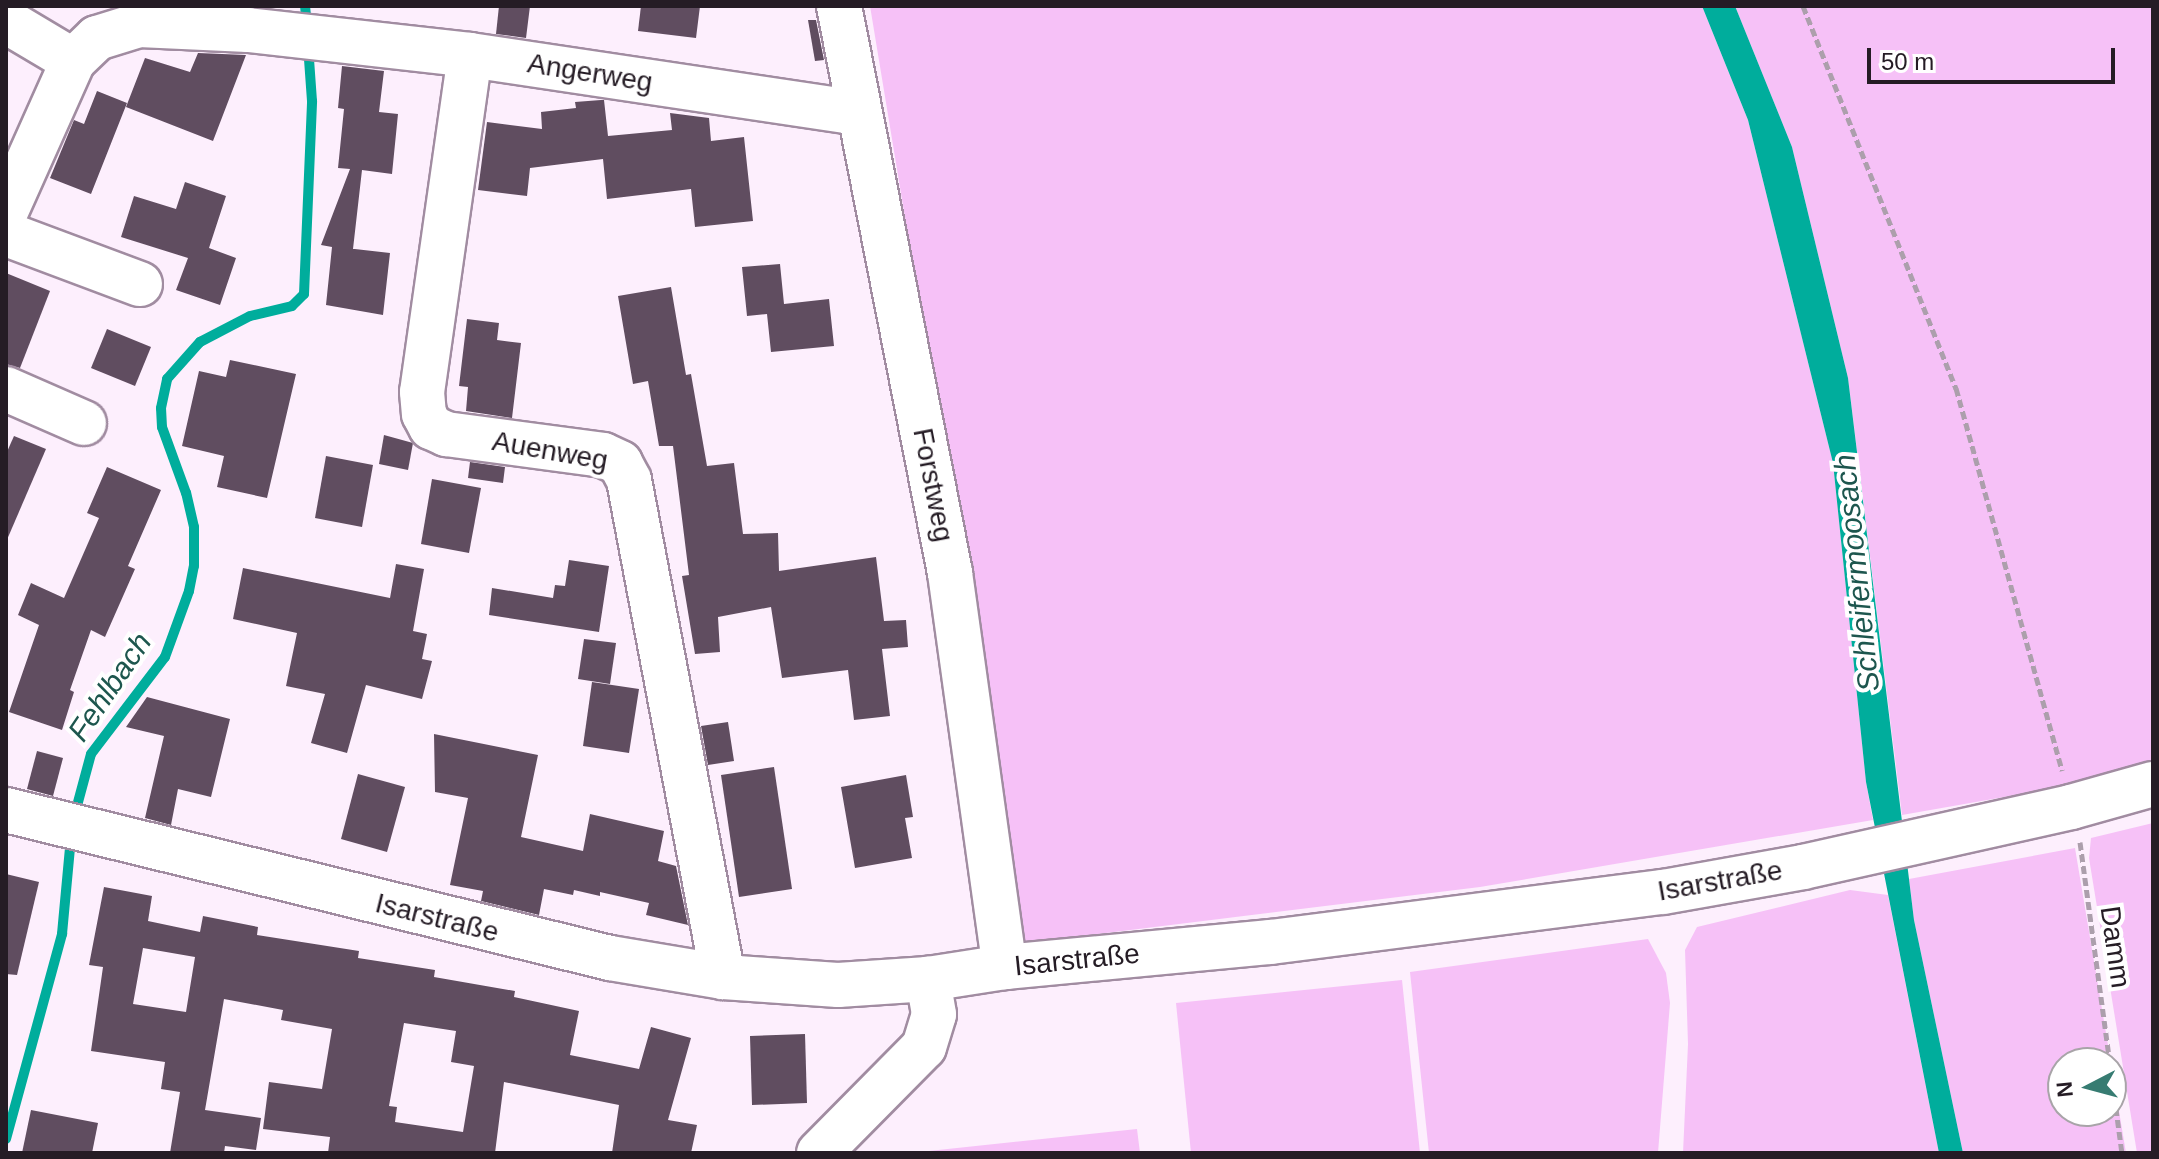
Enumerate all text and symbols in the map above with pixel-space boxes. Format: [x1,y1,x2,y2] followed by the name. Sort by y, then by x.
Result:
[1871,32,2119,82] scale bar
[525,47,655,99] street label: Angerweg
[1881,48,1934,75] text: 50 m
[490,424,610,478] street label: Auenweg
[906,425,960,545] street label: Forstweg
[1827,453,1887,693] water label: Schleifermoosach
[61,626,159,748] water label: Fehlbach
[1655,854,1785,908] street label: Isarstraße
[372,886,502,950] street label: Isarstraße
[2093,904,2137,990] street label: Damm
[1013,937,1141,983] street label: Isarstraße
[2047,1047,2127,1127] north arrow
[2051,1080,2078,1099] text: N

